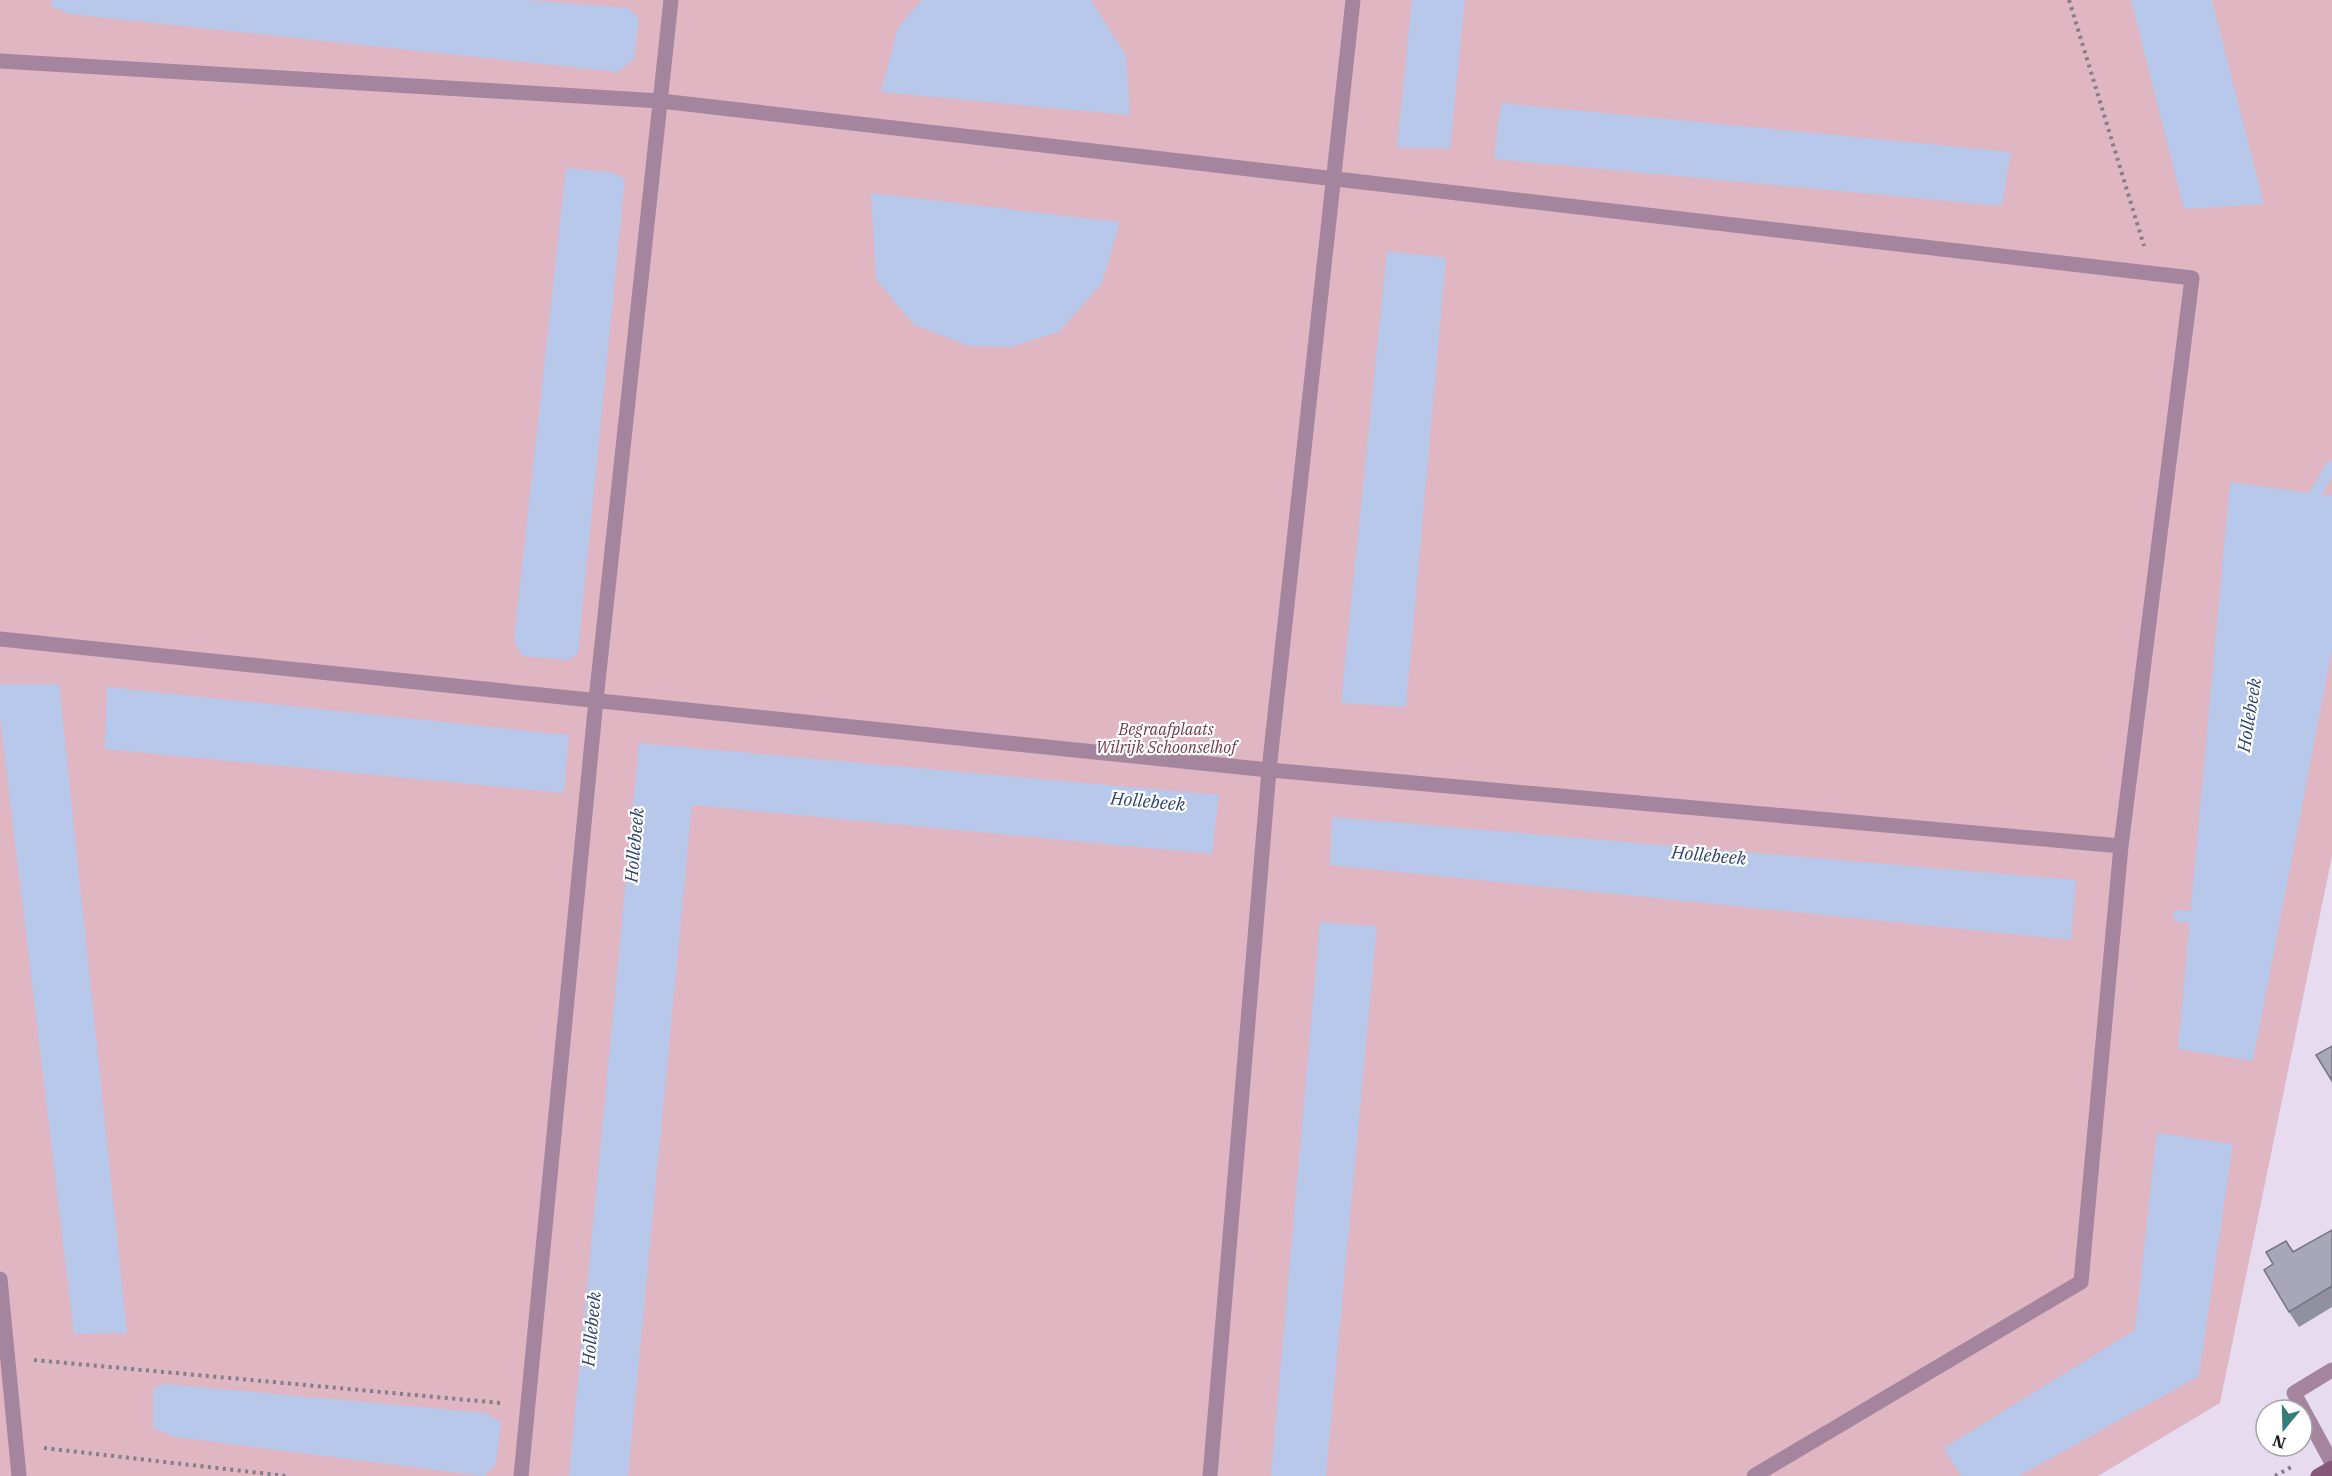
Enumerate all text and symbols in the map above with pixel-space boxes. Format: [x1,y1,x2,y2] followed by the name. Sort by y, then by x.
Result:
[2232,676,2266,755] water label: Hollebeek
[1096,719,1239,757] park label: Begraafplaats Wilrijk Schoonselhof
[1109,786,1187,816] water label: Hollebeek
[619,806,649,884] water label: Hollebeek
[1670,840,1748,870] water label: Hollebeek
[576,1290,606,1368] water label: Hollebeek
[2254,1398,2314,1458] north arrow
[2270,1431,2288,1454] text: N

